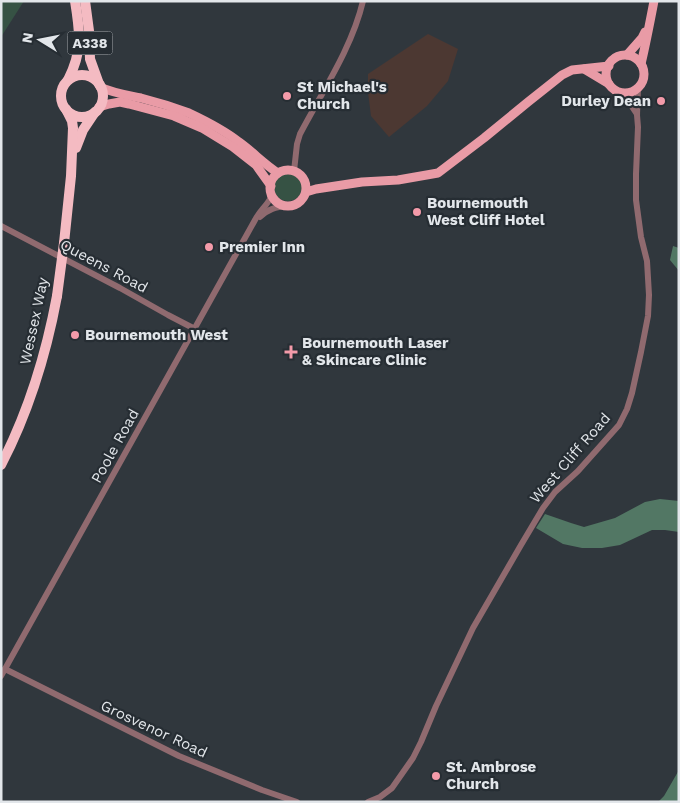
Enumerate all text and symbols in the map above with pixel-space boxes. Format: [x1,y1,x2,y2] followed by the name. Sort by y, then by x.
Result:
[15,15,65,65] north arrow
[18,31,36,44] text: N
[68,32,112,54] road number: A338
[297,78,387,113] place label: St Michael's Church
[281,90,293,102] marker: St Michael's Church
[561,92,651,110] place label: Durley Dean
[655,95,667,107] marker: Durley Dean
[427,194,545,229] place label: Bournemouth West Cliff Hotel
[411,206,423,218] marker: Bournemouth West Cliff Hotel
[57,235,151,297] street label: Queens Road
[219,238,305,256] place label: Premier Inn
[203,241,215,253] marker: Premier Inn
[16,275,52,366] street label: Wessex Way
[85,326,228,344] place label: Bournemouth West
[69,329,81,341] marker: Bournemouth West
[302,334,449,369] place label: Bournemouth Laser & Skincare Clinic
[284,345,298,359] marker: Bournemouth Laser & Skincare Clinic
[87,406,143,486] street label: Poole Road
[526,409,614,507] street label: West Cliff Road
[98,696,210,762] street label: Grosvenor Road
[446,758,537,793] place label: St. Ambrose Church
[430,770,442,782] marker: St. Ambrose Church

